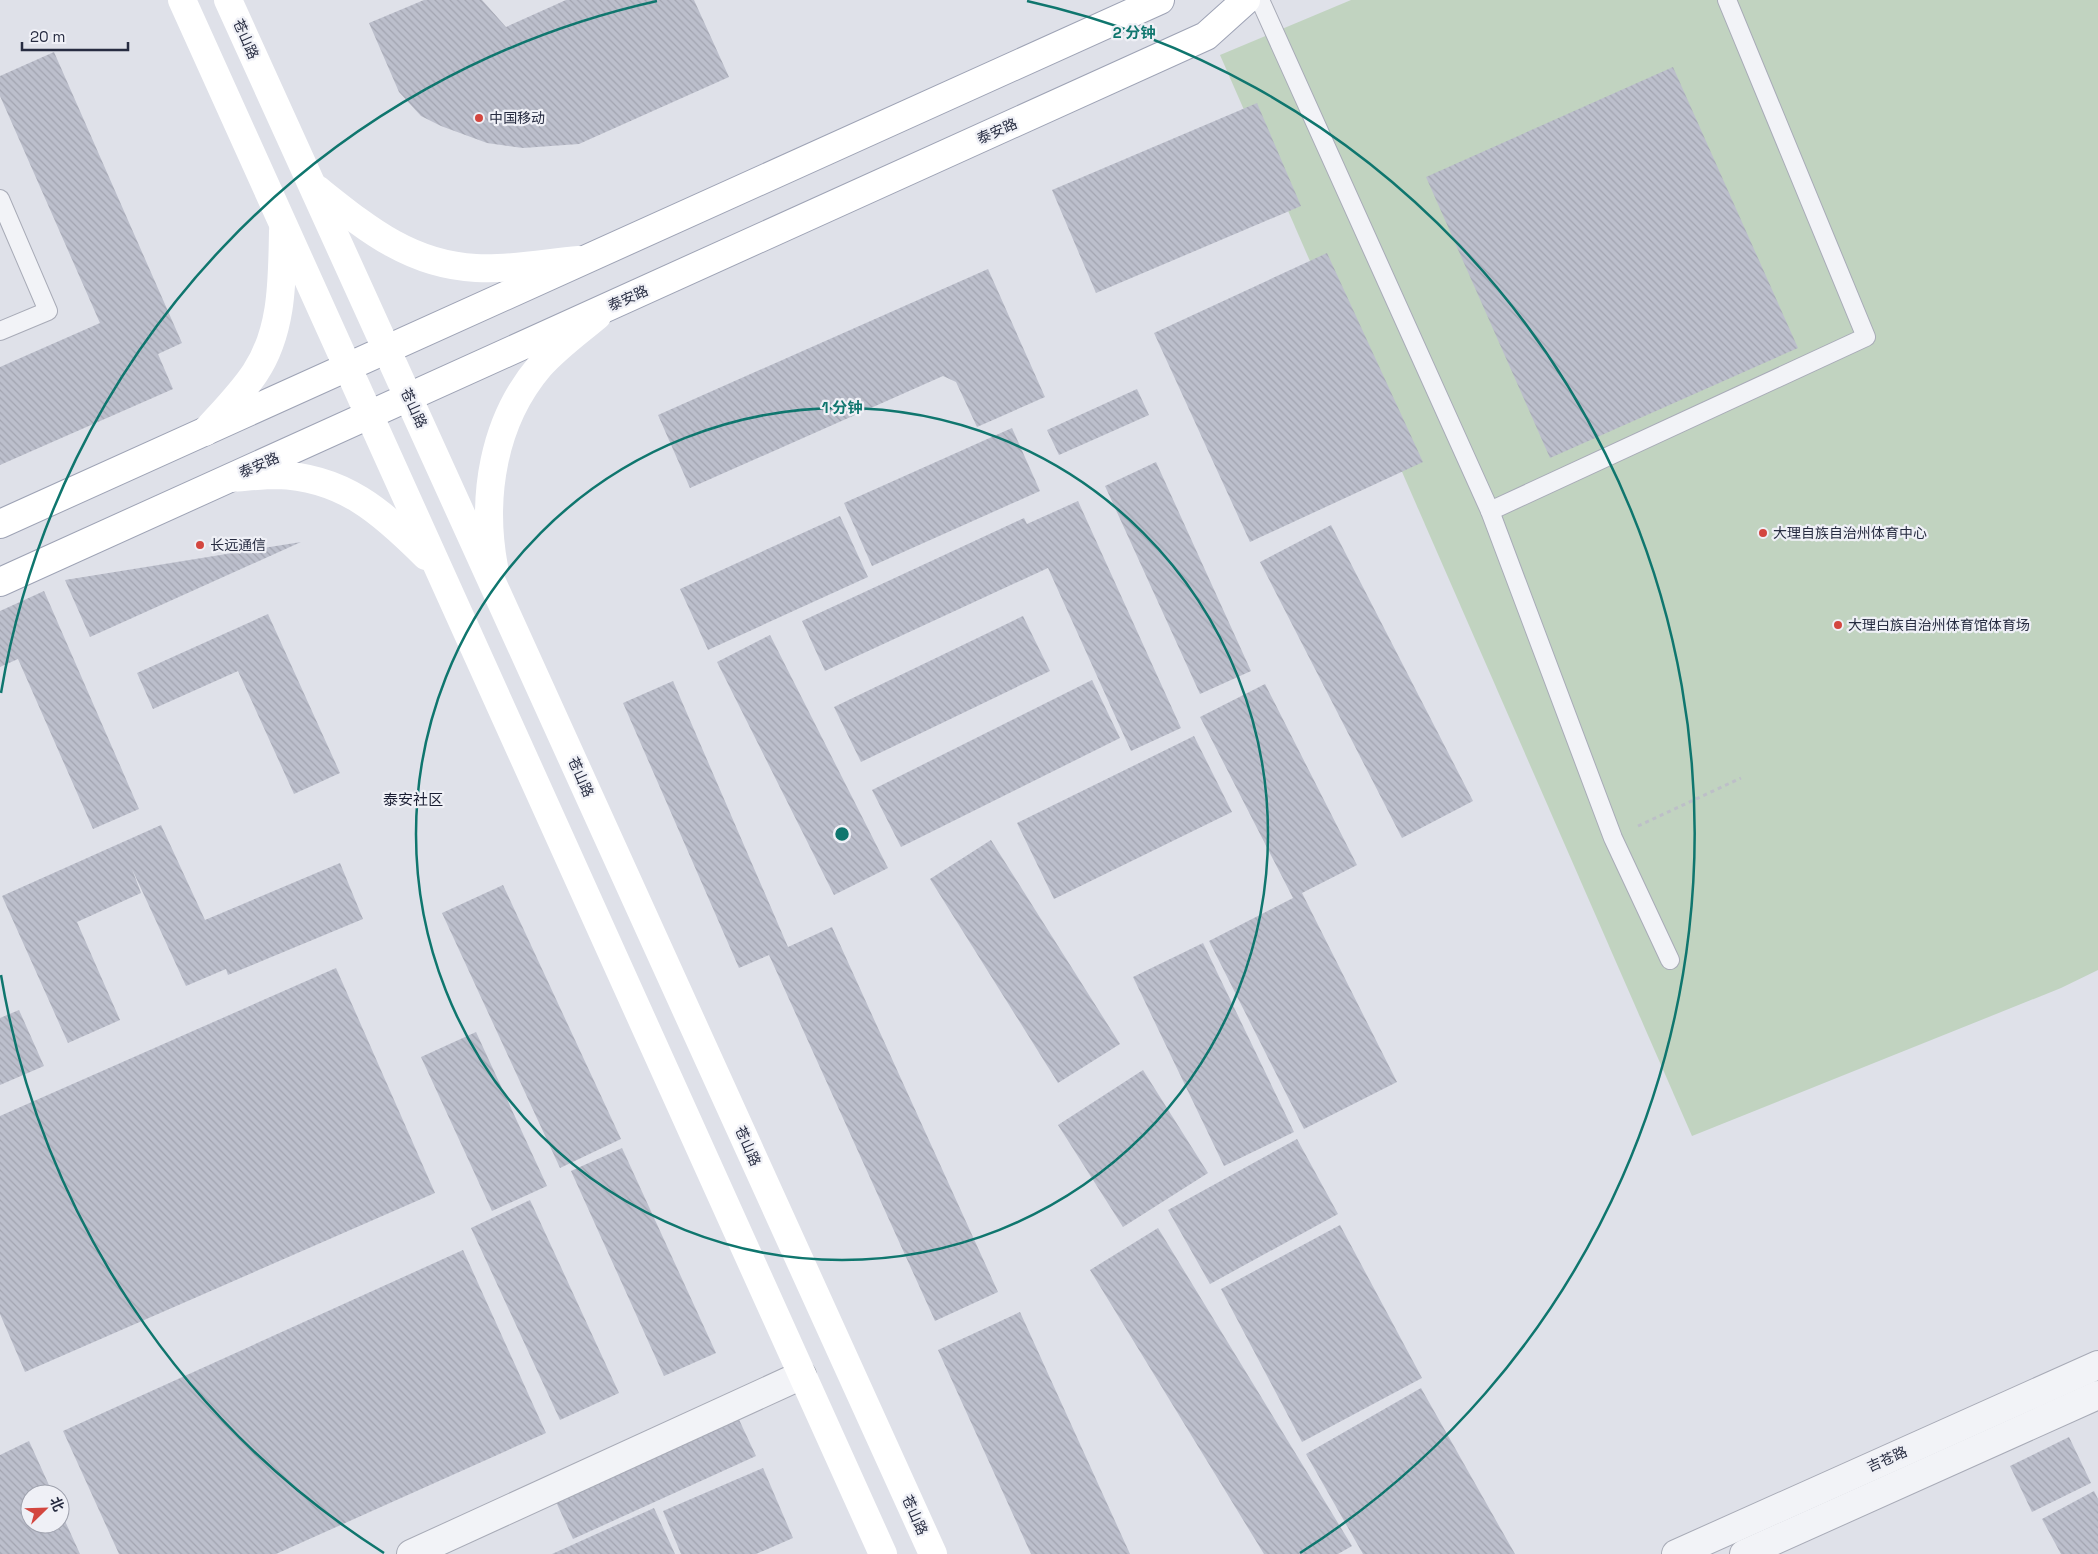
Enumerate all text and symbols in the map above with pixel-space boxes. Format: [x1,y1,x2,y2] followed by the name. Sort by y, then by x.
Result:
[229,16,263,62] street label: 苍山路
[22,20,129,52] scale bar
[1113,23,1155,42] text: 2 分钟
[30,27,65,46] text: 20 m
[489,109,545,127] place label: 中国移动
[473,112,485,124] marker: 中国移动
[974,114,1020,148] street label: 泰安路
[605,281,651,315] street label: 泰安路
[397,385,431,431] street label: 苍山路
[822,398,862,417] text: 1 分钟
[236,448,282,482] street label: 泰安路
[1773,524,1927,542] place label: 大理自族自治州体育中心
[1757,527,1769,539] marker: 大理自族自治州体育中心
[210,536,266,554] place label: 长远通信
[194,539,206,551] marker: 长远通信
[1848,616,2030,634] place label: 大理白族自治州体育馆体育场
[1832,619,1844,631] marker: 大理白族自治州体育馆体育场
[564,754,598,800] street label: 苍山路
[383,790,443,809] district label: 泰安社区
[833,825,851,843] centre of rings
[731,1123,765,1169] street label: 苍山路
[1864,1442,1910,1476] street label: 吉苍路
[20,1484,70,1534] north arrow
[898,1492,932,1538] street label: 苍山路
[46,1494,68,1514] text: 北

